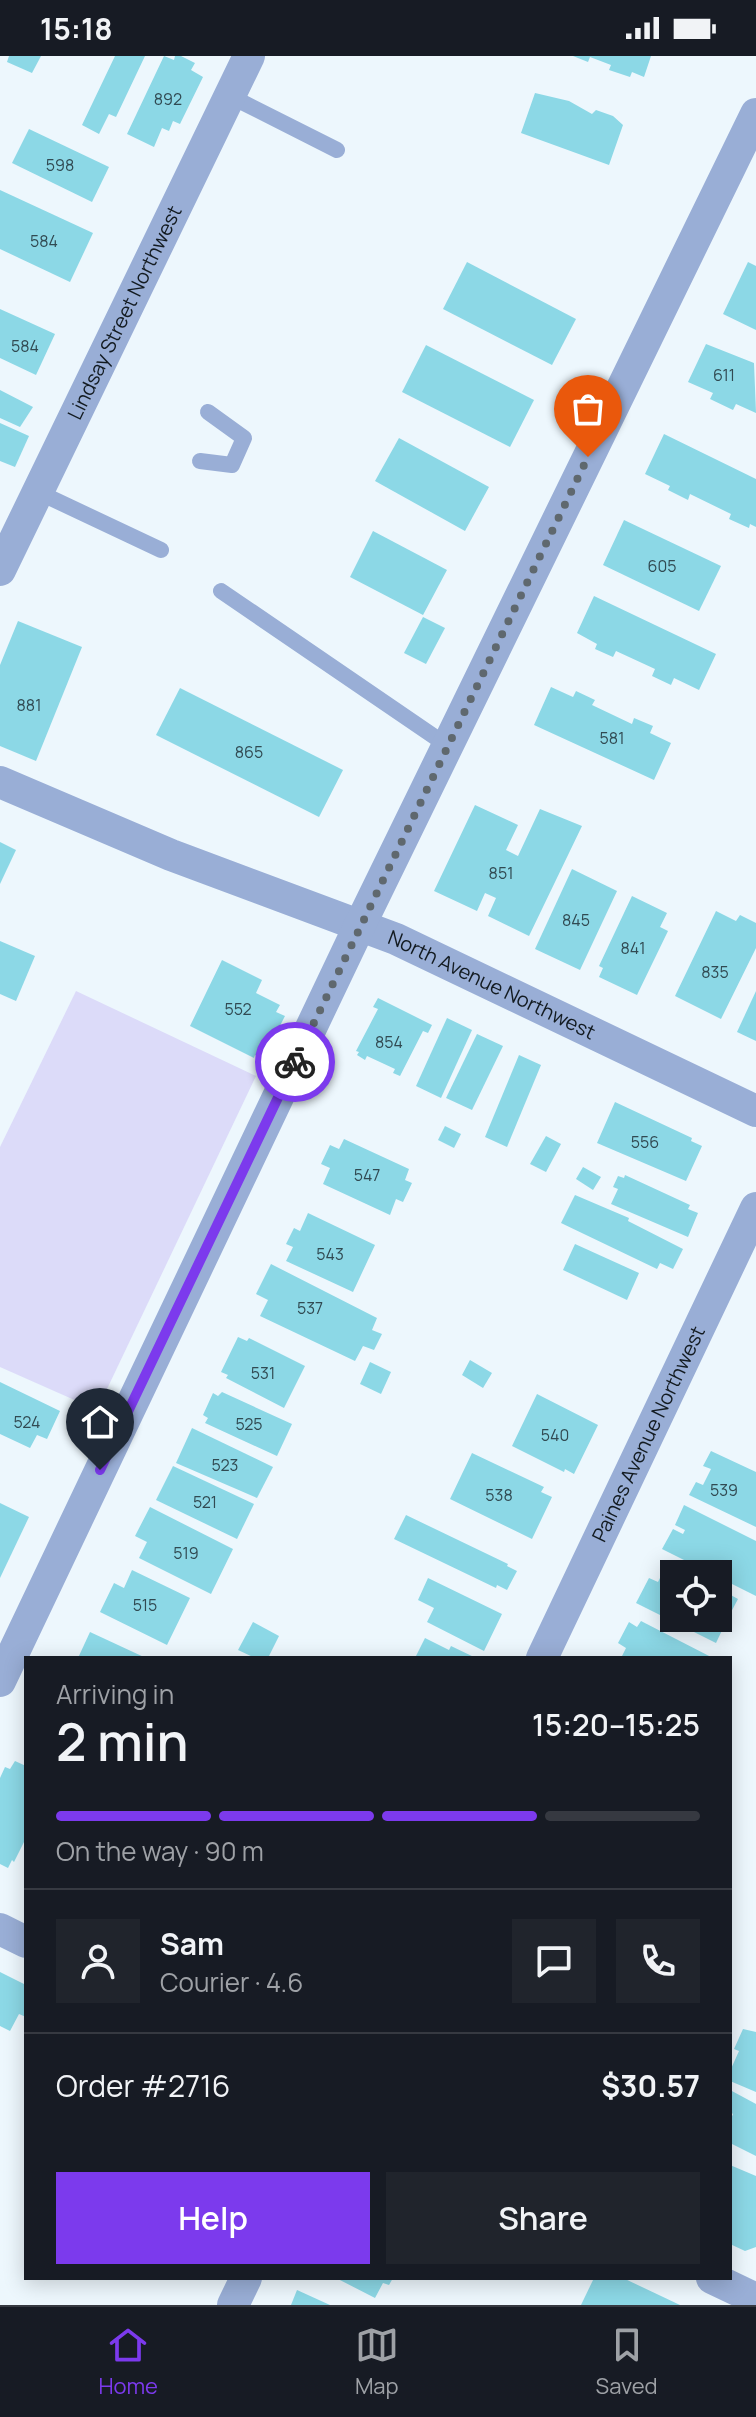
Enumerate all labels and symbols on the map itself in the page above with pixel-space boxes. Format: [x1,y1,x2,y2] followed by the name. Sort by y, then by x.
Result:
[154,88,182,110] house number: 892
[46,154,74,176] house number: 598
[61,201,188,424] street label: Lindsay Street Northwest
[30,230,58,252] house number: 584
[11,335,39,357] house number: 584
[713,364,735,386] house number: 611
[554,375,622,457] pin
[648,555,676,577] house number: 605
[17,694,41,716] house number: 881
[600,727,624,749] house number: 581
[235,741,263,763] house number: 865
[489,862,513,884] house number: 851
[562,909,590,931] house number: 845
[384,923,600,1045] street label: North Avenue Northwest
[621,937,645,959] house number: 841
[701,961,729,983] house number: 835
[224,998,252,1020] house number: 552
[255,1022,335,1102] courier
[375,1031,403,1053] house number: 854
[631,1131,659,1153] house number: 556
[354,1164,380,1186] house number: 547
[316,1243,344,1265] house number: 543
[297,1297,323,1319] house number: 537
[585,1322,711,1546] street label: Paines Avenue Northwest
[251,1362,275,1384] house number: 531
[66,1388,134,1470] pin
[13,1411,41,1433] house number: 524
[235,1413,263,1435] house number: 525
[541,1424,569,1446] house number: 540
[212,1454,238,1476] house number: 523
[710,1479,738,1501] house number: 539
[485,1484,513,1506] house number: 538
[193,1491,217,1513] house number: 521
[173,1542,199,1564] house number: 519
[133,1594,157,1616] house number: 515

